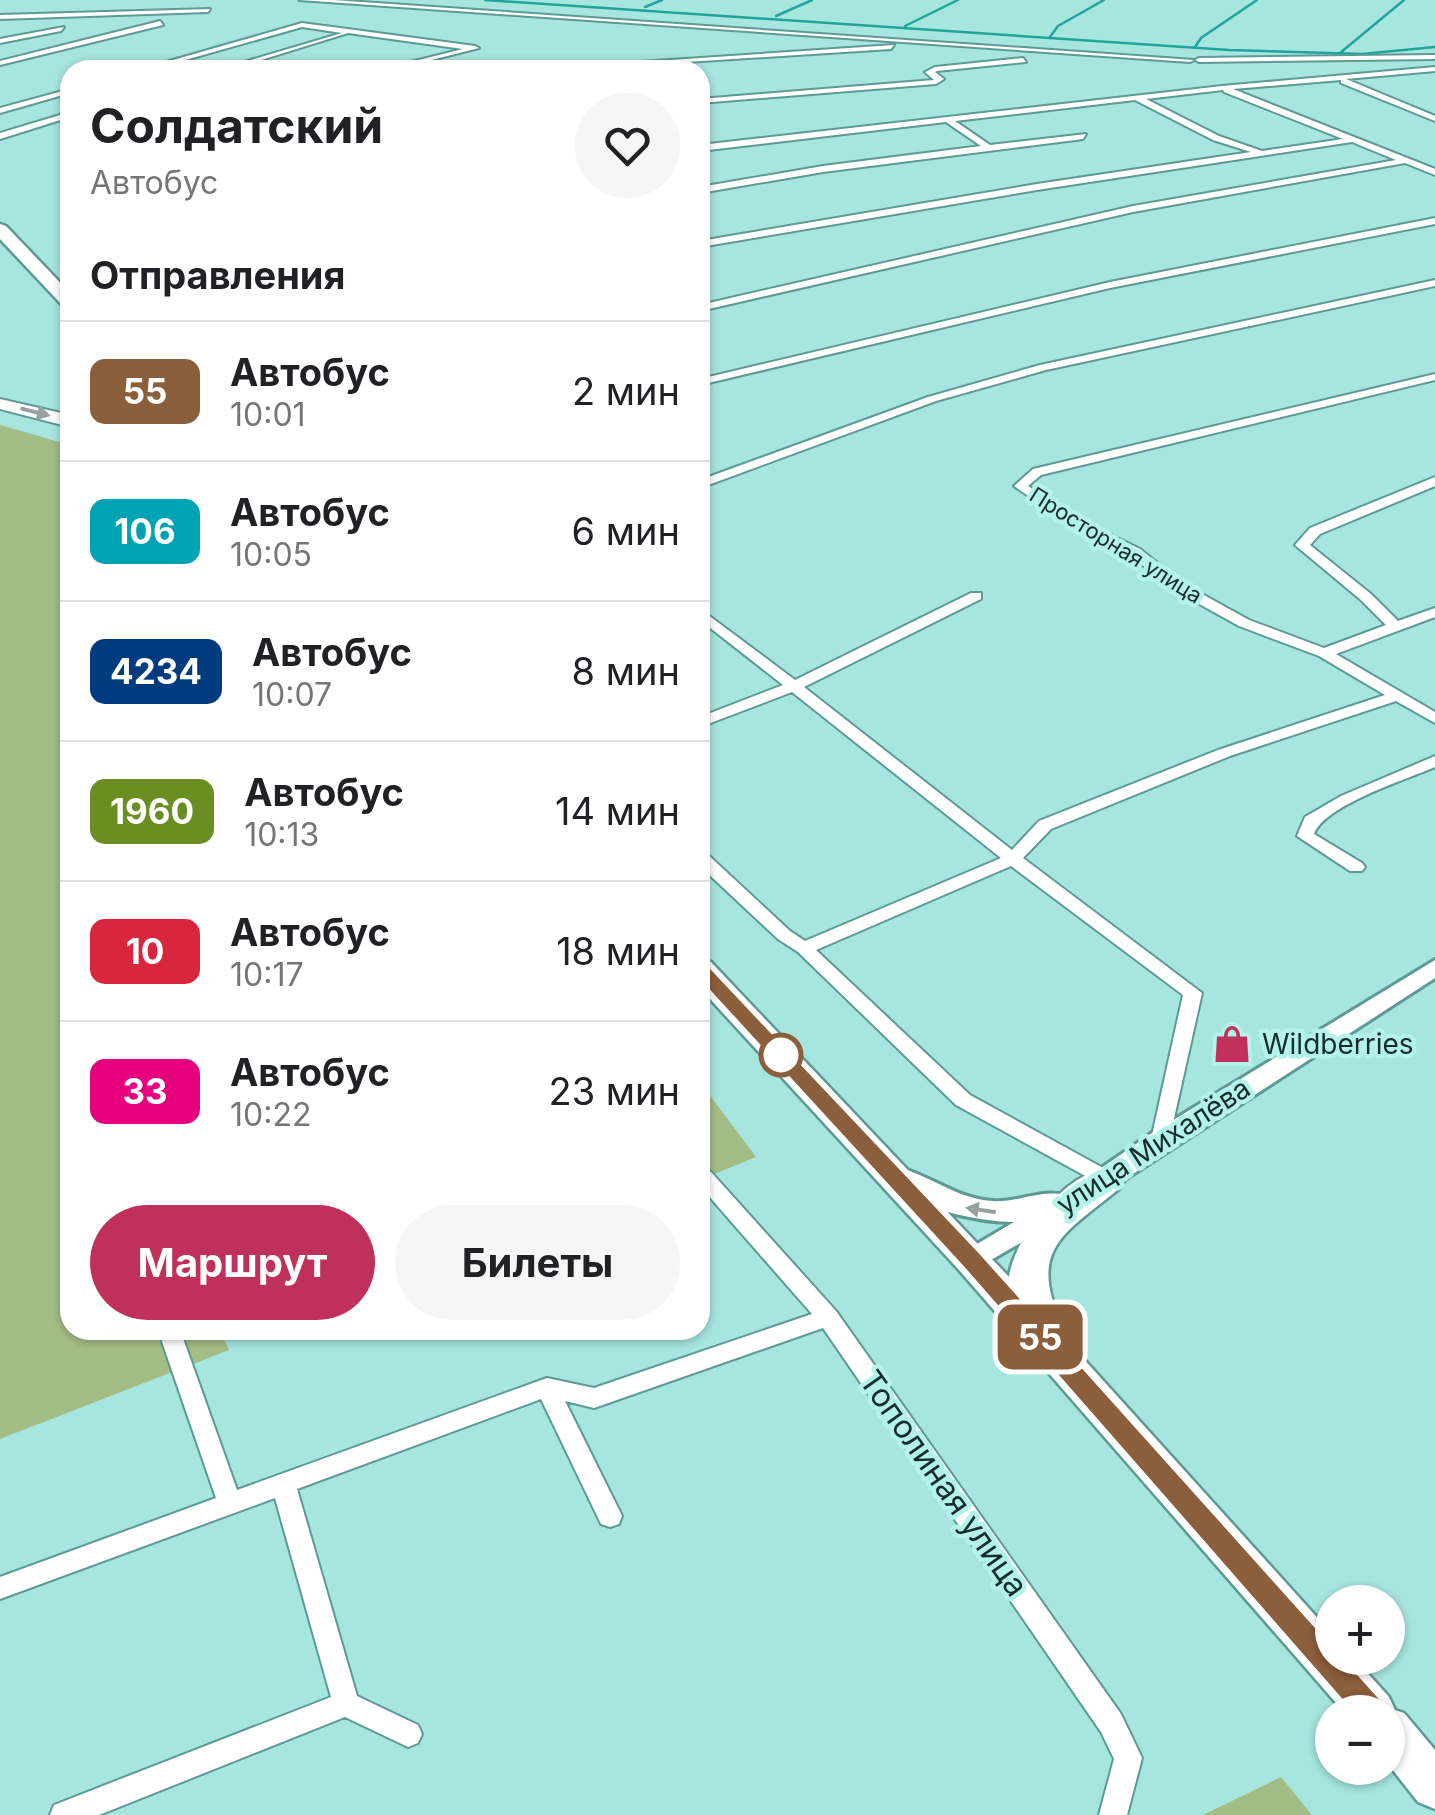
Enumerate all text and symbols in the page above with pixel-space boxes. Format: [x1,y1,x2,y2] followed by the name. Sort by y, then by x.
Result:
[575,93,680,198] button: heart
[90,96,383,155] text: Солдатский
[90,163,218,202] text: Автобус
[90,252,345,298] text: Отправления
[230,349,390,395] text: Автобус
[572,368,680,414] text: 2 мин
[123,370,167,412] text: 55
[230,395,306,434] text: 10:01
[20,404,51,420] one-way arrow
[1025,481,1207,609] street label: Просторная улица
[230,489,390,535] text: Автобус
[572,508,680,554] text: 6 мин
[114,510,176,552] text: 106
[230,535,312,574] text: 10:05
[252,629,412,675] text: Автобус
[572,648,680,694] text: 8 мин
[110,650,202,692] text: 4234
[252,675,332,714] text: 10:07
[244,769,404,815] text: Автобус
[555,788,680,834] text: 14 мин
[110,790,194,832] text: 1960
[244,815,319,854] text: 10:13
[230,909,390,955] text: Автобус
[556,928,680,974] text: 18 мин
[126,930,164,972] text: 10
[230,955,304,994] text: 10:17
[1211,1023,1253,1065] shop icon: Wildberries
[1262,1027,1414,1061] place label: Wildberries
[760,1034,802,1076] unlabelled marker
[230,1049,390,1095] text: Автобус
[548,1068,680,1114] text: 23 мин
[122,1070,168,1112] text: 33
[1050,1071,1256,1221] street label: улица Михалёва
[230,1095,311,1134] text: 10:22
[965,1202,996,1217] one-way arrow
[90,1205,375,1320] button: Маршрут
[395,1205,680,1320] button: Билеты
[995,1304,1085,1370] line badge: 55
[1018,1316,1062,1358] text: 55
[851,1362,1037,1604] street label: Тополиная улица
[1315,1585,1405,1785] map controls
[1315,1585,1405,1675] button: +
[1315,1695,1405,1785] button: −

